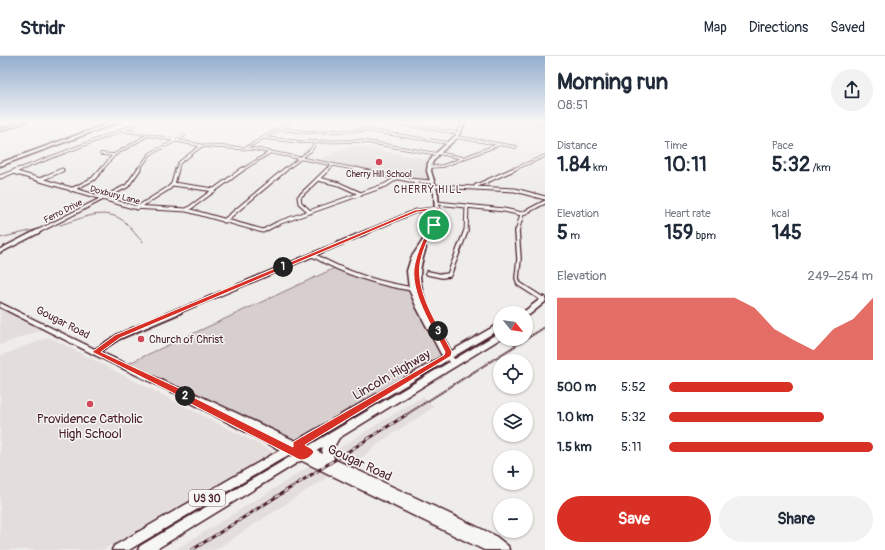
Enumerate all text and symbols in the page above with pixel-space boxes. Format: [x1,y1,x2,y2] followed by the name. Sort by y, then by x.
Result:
[20,16,65,40] text: Stridr
[704,19,727,36] text: Map
[749,19,808,36] text: Directions
[830,19,865,36] text: Saved
[557,68,668,96] text: Morning run
[831,69,873,111] button: share
[557,97,588,113] text: 08:51
[557,139,597,152] text: Distance
[664,139,687,152] text: Time
[772,139,793,152] text: Pace
[557,152,591,177] text: 1.84
[664,152,707,177] text: 10:11
[772,152,810,177] text: 5:32
[374,157,384,167] marker: Cherry Hill School
[591,161,608,174] text: km
[810,161,831,174] text: /km
[346,169,412,180] place label: Cherry Hill School
[89,184,142,208] street label: Doxbury Lane
[394,184,462,196] district label: CHERRY HILL
[42,197,85,226] street label: Ferro Drive
[557,207,599,220] text: Elevation
[664,207,711,220] text: Heart rate
[772,207,790,220] text: kcal
[417,208,451,242] pin
[423,214,445,236] icon: arrive
[557,220,568,245] text: 5
[664,220,693,245] text: 159
[772,220,802,245] text: 145
[568,229,580,242] text: m
[693,229,716,242] text: bpm
[273,257,293,277] pin: 1
[281,260,285,273] text: 1
[557,268,607,284] text: Elevation
[808,268,873,284] text: 249–254 m
[34,303,92,342] street label: Gougar Road
[493,306,533,346] north arrow
[493,306,533,538] map controls
[428,321,448,341] pin: 3
[435,324,441,337] text: 3
[149,333,224,346] place label: Church of Christ
[136,334,146,344] marker: Church of Christ
[350,346,434,404] street label: Lincoln Highway
[493,354,533,394] button: locate
[557,379,596,395] text: 500 m
[621,379,646,395] text: 5:52
[175,386,195,406] pin: 2
[182,389,188,402] text: 2
[85,399,95,409] marker: Providence Catholic High School
[493,402,533,442] button: layers
[557,409,594,425] text: 1.0 km
[621,409,646,425] text: 5:32
[37,411,144,442] place label: Providence Catholic High School
[557,439,592,455] text: 1.5 km
[621,439,642,455] text: 5:11
[325,441,394,485] street label: Gougar Road
[493,450,533,490] button: +
[189,490,225,506] road number: US 30
[557,496,711,542] button: Save
[719,496,873,542] button: Share
[493,498,533,538] button: −

